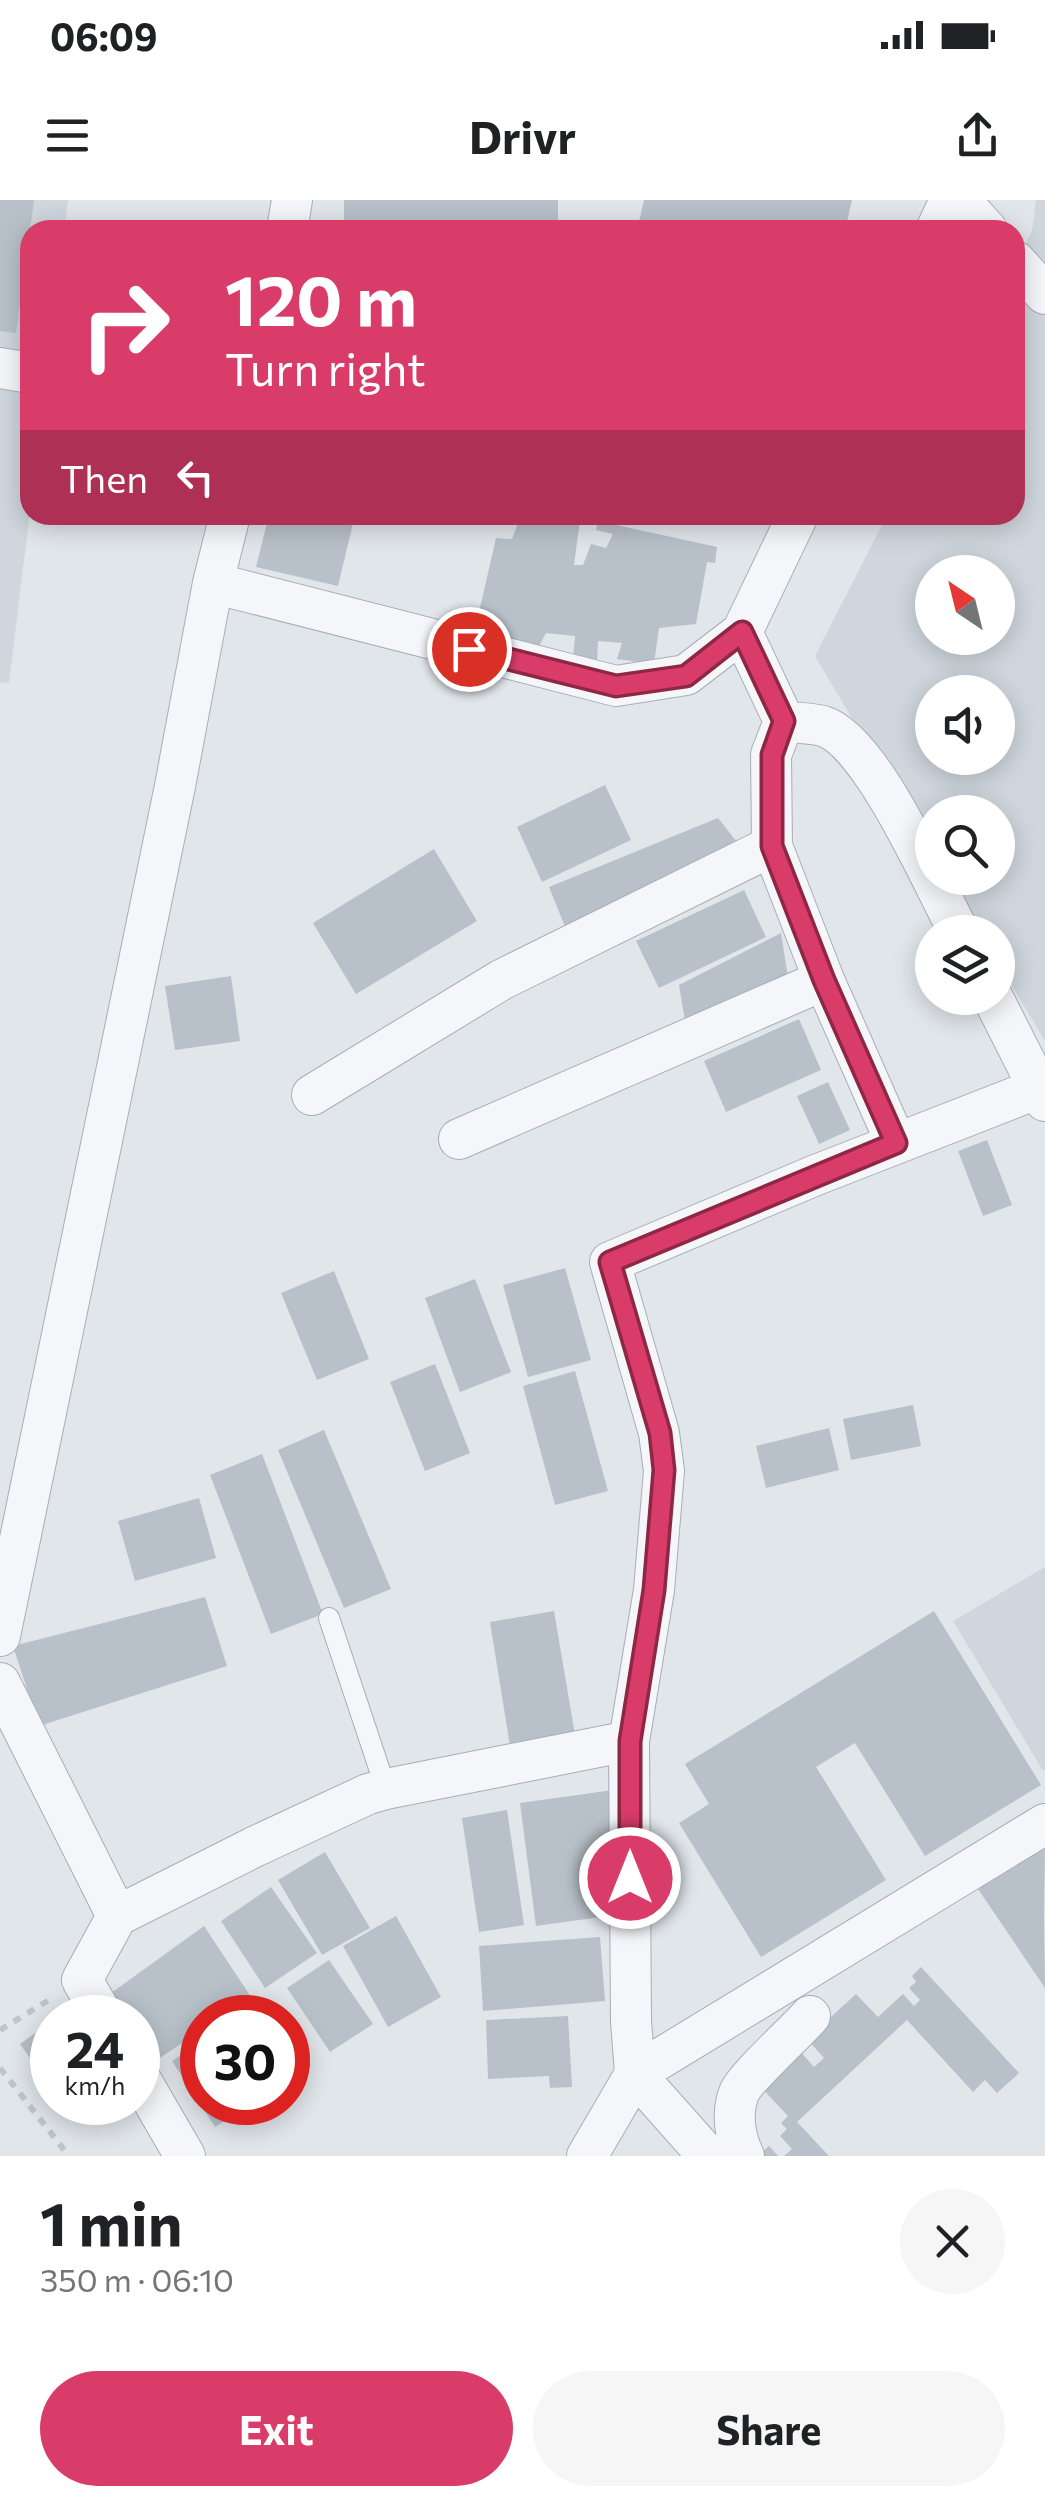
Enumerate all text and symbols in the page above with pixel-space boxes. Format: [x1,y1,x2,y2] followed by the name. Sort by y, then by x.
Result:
[50,12,157,59] text: 06:09
[40,108,95,163] icon: menu
[469,108,576,163] text: Drivr
[950,108,1005,163] icon: share
[225,255,417,340] text: 120 m
[60,260,190,390] icon: right
[225,340,426,395] text: Turn right
[168,450,223,505] icon: left
[60,454,148,501] text: Then
[915,555,1015,655] north arrow
[915,555,1015,1015] map controls
[427,607,512,692] pin
[442,622,497,677] icon: arrive
[915,675,1015,775] button: sound
[915,795,1015,895] button: search
[915,915,1015,1015] button: layers
[578,1826,682,1930] position arrow
[180,1995,310,2125] speed limit sign: 30
[66,2017,124,2078] text: 24
[65,2070,125,2100] text: km/h
[40,2185,182,2258] text: 1 min
[900,2189,1005,2294] button: close
[40,2259,234,2299] text: 350 m · 06:10
[40,2371,513,2486] button: Exit
[533,2371,1005,2486] button: Share

